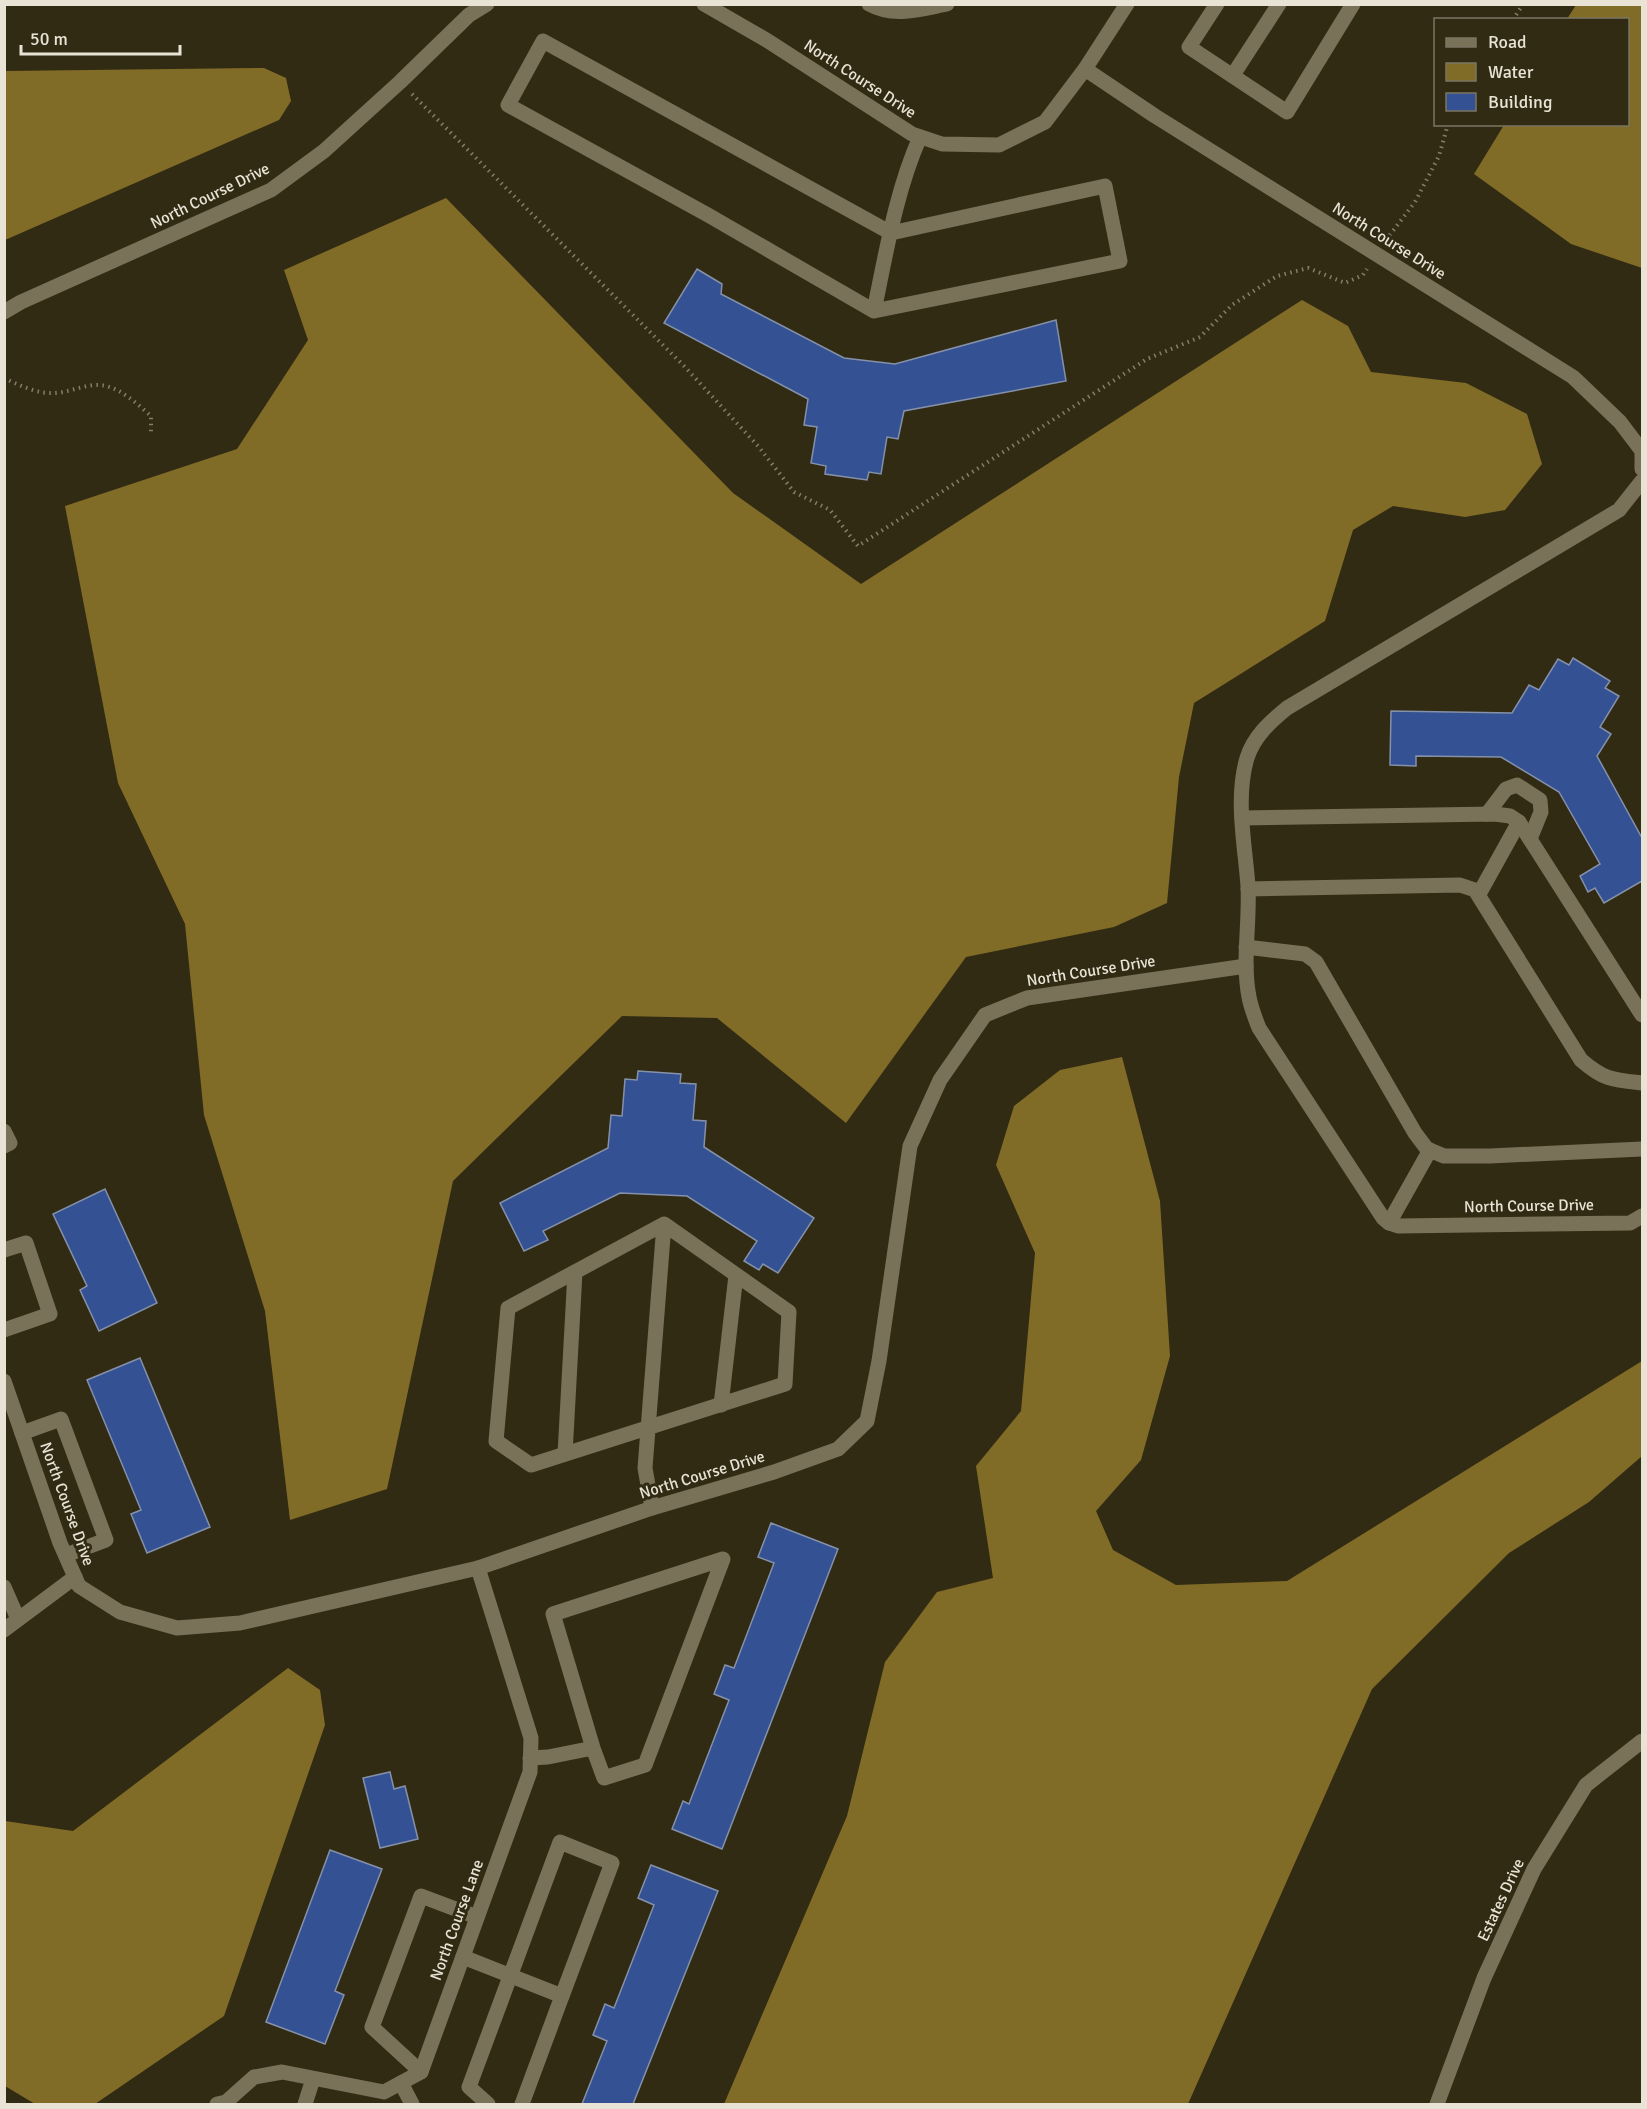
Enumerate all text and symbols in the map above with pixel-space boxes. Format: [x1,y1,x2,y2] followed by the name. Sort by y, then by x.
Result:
[21,18,180,56] scale bar
[1434,18,1629,126] legend
[30,28,68,50] text: 50 m
[1488,31,1527,53] text: Road
[800,35,920,123] street label: North Course Drive
[1488,61,1534,83] text: Water
[1488,91,1552,113] text: Building
[147,159,273,233] street label: North Course Drive
[1329,198,1449,284] street label: North Course Drive
[1025,951,1157,991] street label: North Course Drive
[1464,1195,1594,1217] street label: North Course Drive
[35,1439,99,1569] street label: North Course Drive
[637,1446,767,1504] street label: North Course Drive
[1473,1855,1529,1945] street label: Estates Drive
[426,1857,488,1983] street label: North Course Lane

